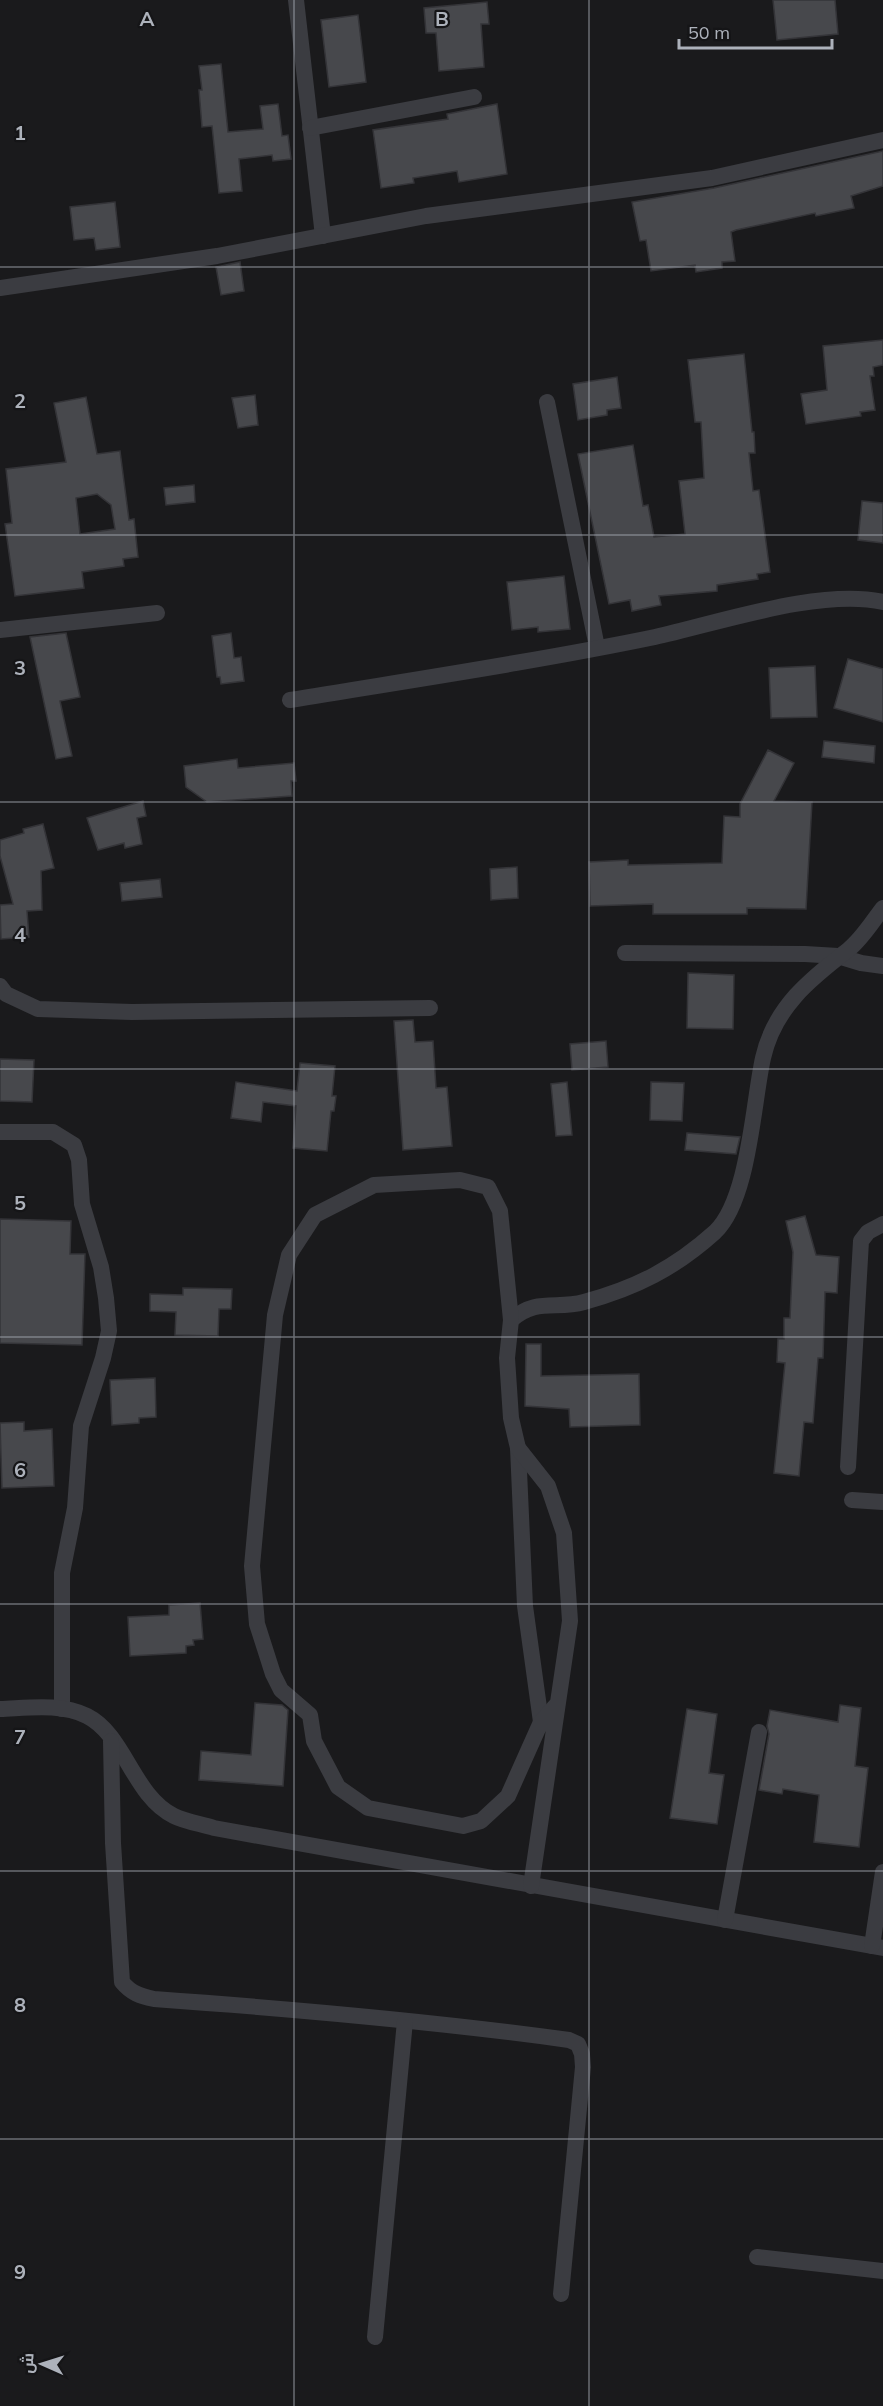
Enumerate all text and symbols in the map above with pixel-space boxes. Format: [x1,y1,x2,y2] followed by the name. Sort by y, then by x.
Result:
[140,6,155,31] text: A
[435,6,449,31] text: B
[679,12,832,50] scale bar
[688,21,730,44] text: 50 m
[14,120,26,145] text: 1
[14,388,26,413] text: 2
[14,655,26,680] text: 3
[14,922,26,947] text: 4
[14,1190,26,1215] text: 5
[14,1457,26,1482] text: 6
[14,1724,26,1749] text: 7
[14,1992,26,2017] text: 8
[14,2259,26,2284] text: 9
[12,2334,72,2394] north arrow
[16,2352,38,2374] text: ش

